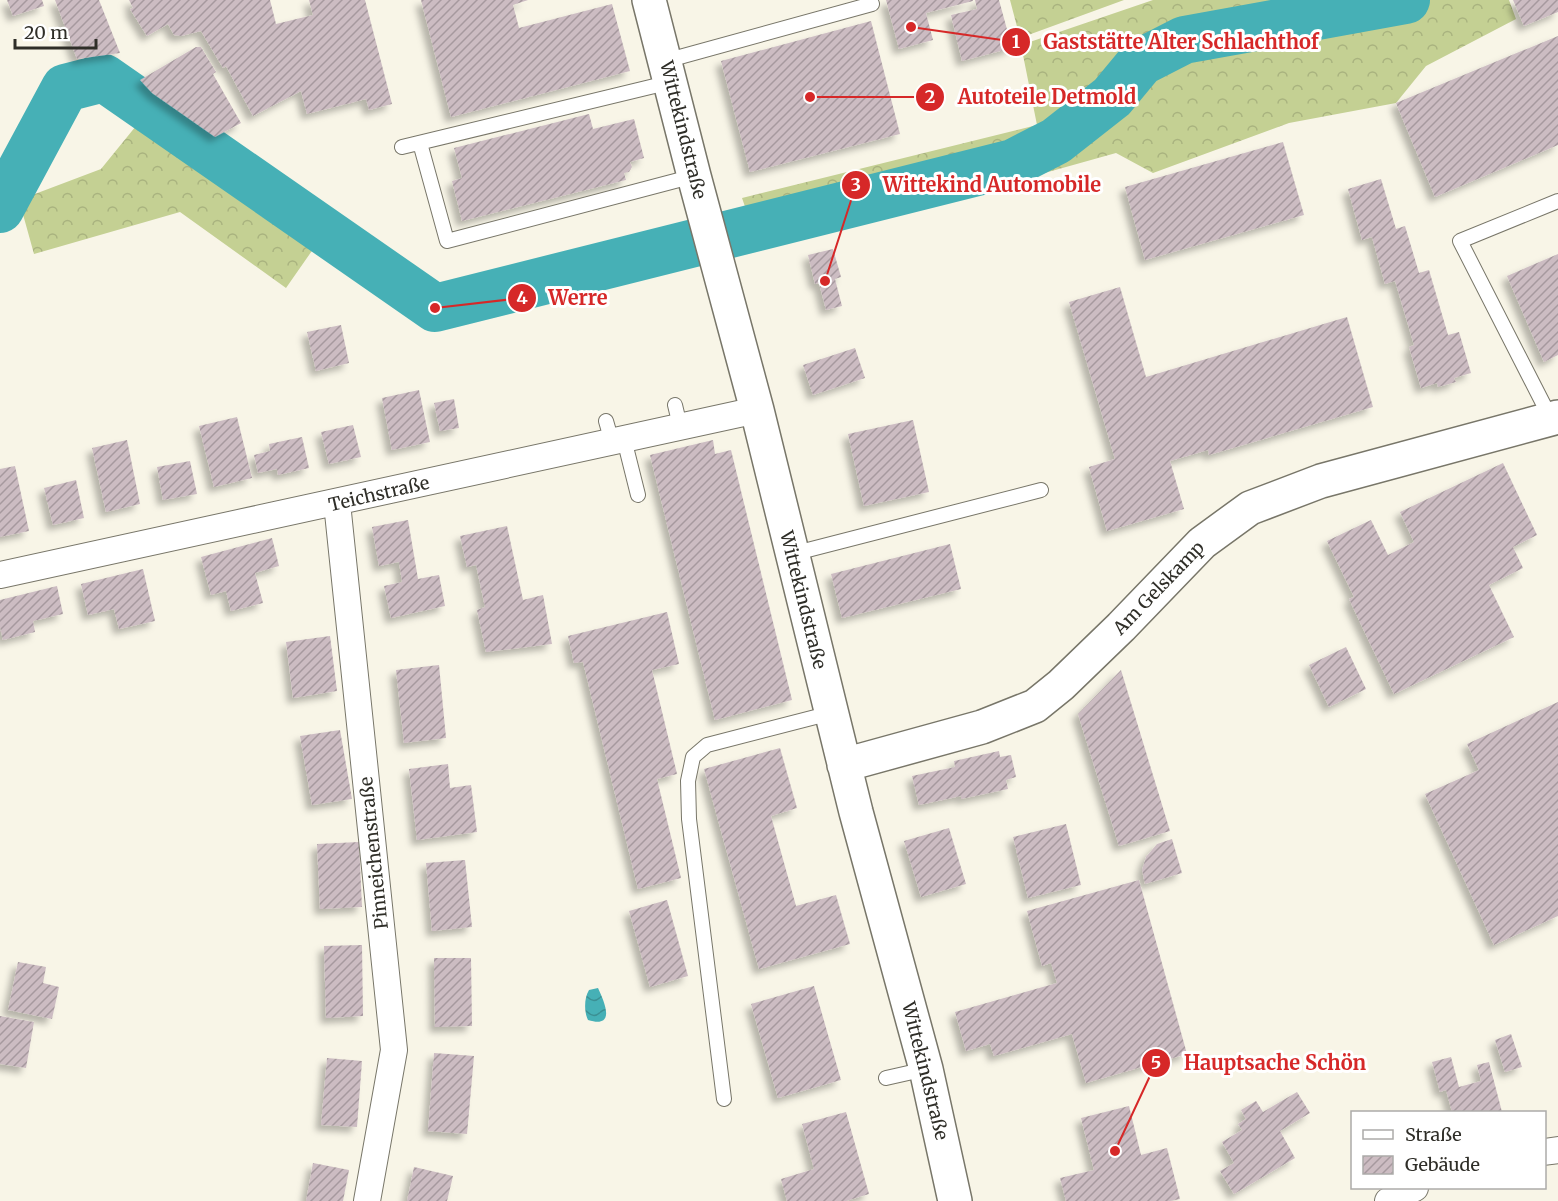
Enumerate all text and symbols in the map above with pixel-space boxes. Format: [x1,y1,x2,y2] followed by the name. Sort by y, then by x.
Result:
[15,12,96,50] scale bar
[24,21,68,44] text: 20 m
[1001,23,1331,61] callout: Gaststätte Alter Schlachthof
[1043,29,1320,54] text: Gaststätte Alter Schlachthof
[1012,30,1020,53] text: 1
[655,57,712,201] street label: Wittekindstraße
[915,78,1148,116] callout: Autoteile Detmold
[957,84,1136,109] text: Autoteile Detmold
[925,85,935,108] text: 2
[841,166,1113,204] callout: Wittekind Automobile
[882,172,1101,197] text: Wittekind Automobile
[851,173,861,196] text: 3
[507,279,620,317] callout: Werre
[547,285,608,310] text: Werre
[516,286,528,309] text: 4
[326,471,431,516] street label: Teichstraße
[775,527,832,671] street label: Wittekindstraße
[1107,536,1209,640] street label: Am Gelskamp
[354,776,393,930] street label: Pinneichenstraße
[897,998,954,1142] street label: Wittekindstraße
[1141,1044,1378,1082] callout: Hauptsache Schön
[1184,1050,1367,1075] text: Hauptsache Schön
[1151,1051,1161,1074] text: 5
[1351,1111,1546,1189] legend
[1405,1123,1462,1146] text: Straße
[1405,1153,1480,1176] text: Gebäude

